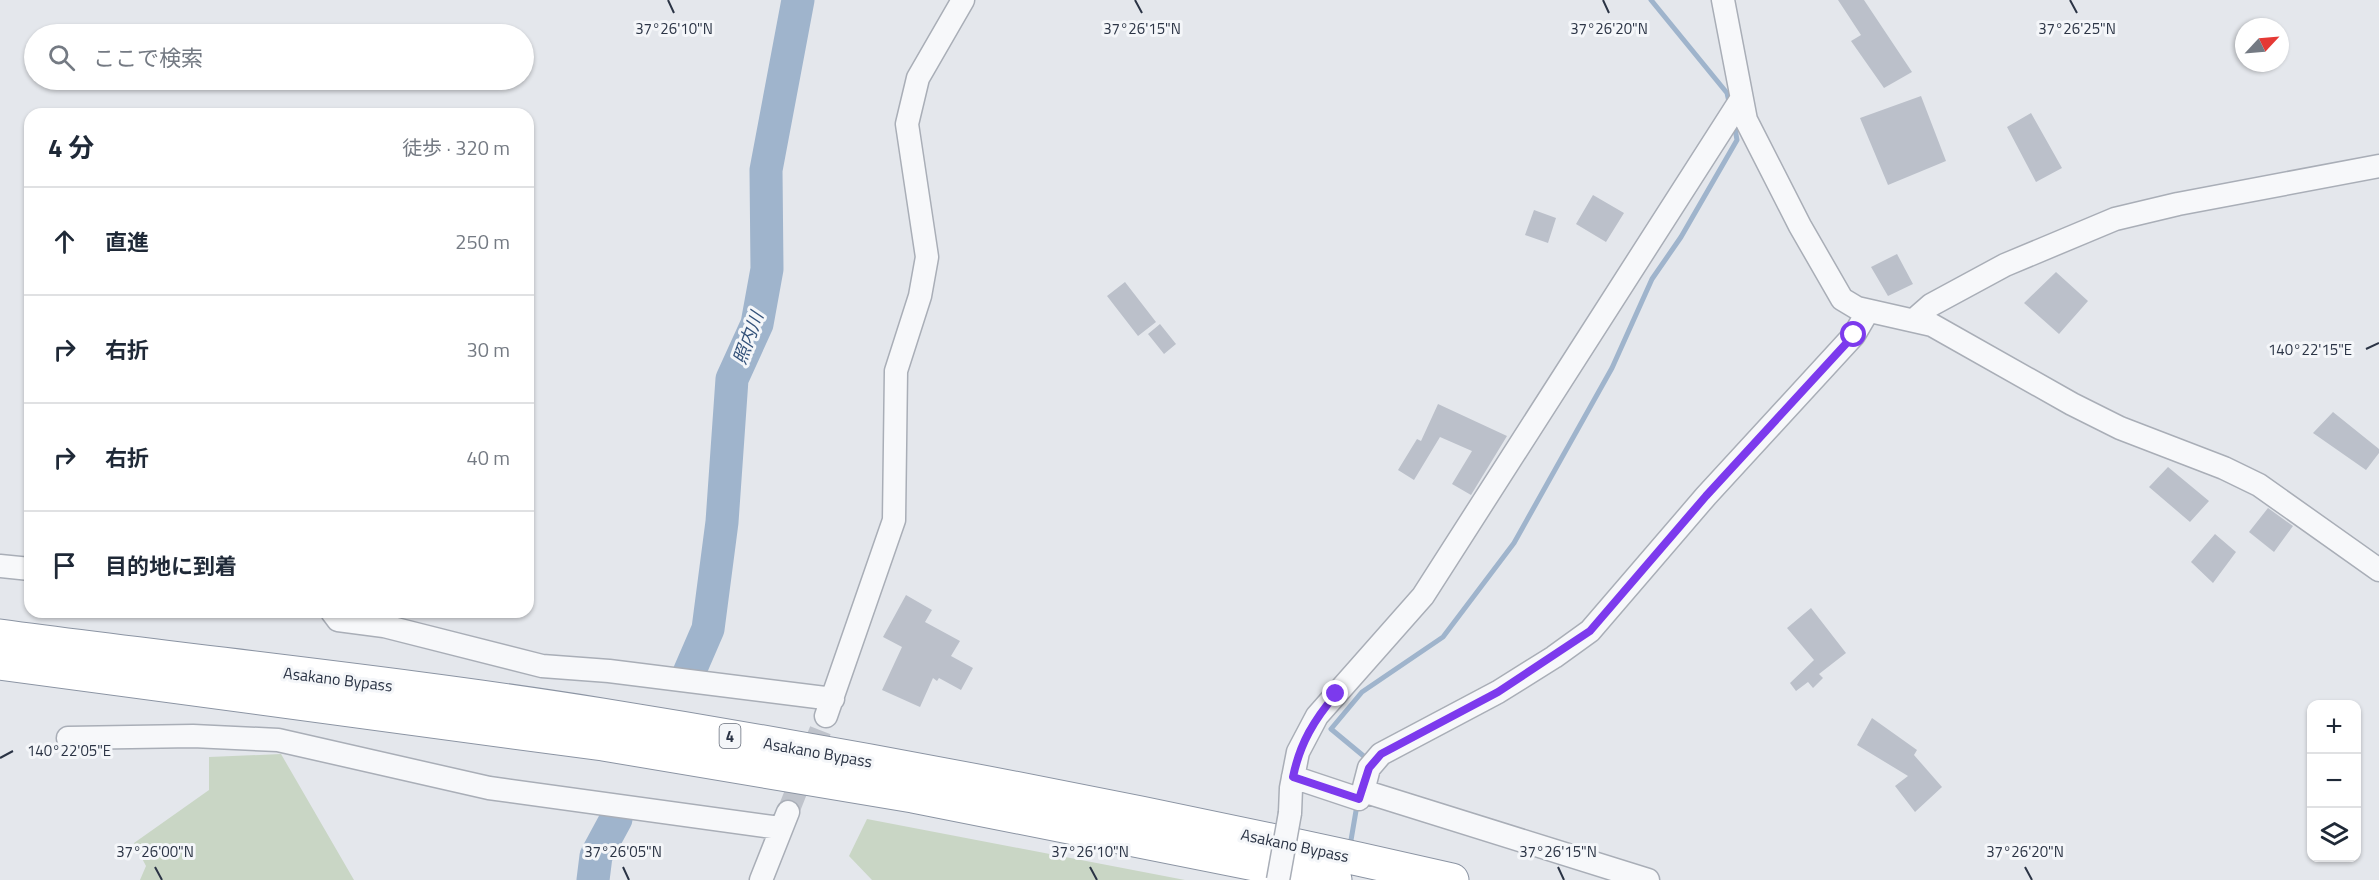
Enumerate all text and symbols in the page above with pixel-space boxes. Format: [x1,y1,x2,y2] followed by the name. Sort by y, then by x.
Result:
[635,17,713,40] text: 37°26'10"N
[1103,17,1181,40] text: 37°26'15"N
[1570,17,1648,40] text: 37°26'20"N
[2038,17,2116,40] text: 37°26'25"N
[2235,18,2289,72] north arrow
[24,24,534,90] search box
[45,41,78,74] icon: search
[93,41,203,75] text: ここで検索
[48,128,94,167] text: 4 分
[402,132,510,163] text: 徒歩 · 320 m
[48,225,81,258] icon: ahead
[105,225,149,259] text: 直進
[455,226,510,257] text: 250 m
[726,306,771,368] water label: 照内川
[1840,321,1866,347] route start
[48,333,81,366] icon: right
[105,333,149,367] text: 右折
[466,334,510,365] text: 30 m
[2268,338,2352,361] text: 140°22'15"E
[48,441,81,474] icon: right
[105,441,149,475] text: 右折
[466,442,510,473] text: 40 m
[48,549,81,582] icon: arrive
[105,549,237,583] text: 目的地に到着
[282,660,394,698] street label: Asakano Bypass
[1322,680,1348,706] route end
[2307,700,2361,862] map controls
[2307,700,2361,754] button: +
[720,724,740,748] road number: 4
[762,731,874,773] street label: Asakano Bypass
[27,739,111,762] text: 140°22'05"E
[2307,754,2361,808] button: −
[2307,808,2361,862] button: layers
[1239,822,1351,868] street label: Asakano Bypass
[116,840,194,863] text: 37°26'00"N
[584,840,662,863] text: 37°26'05"N
[1051,840,1129,863] text: 37°26'10"N
[1519,840,1597,863] text: 37°26'15"N
[1986,840,2064,863] text: 37°26'20"N

